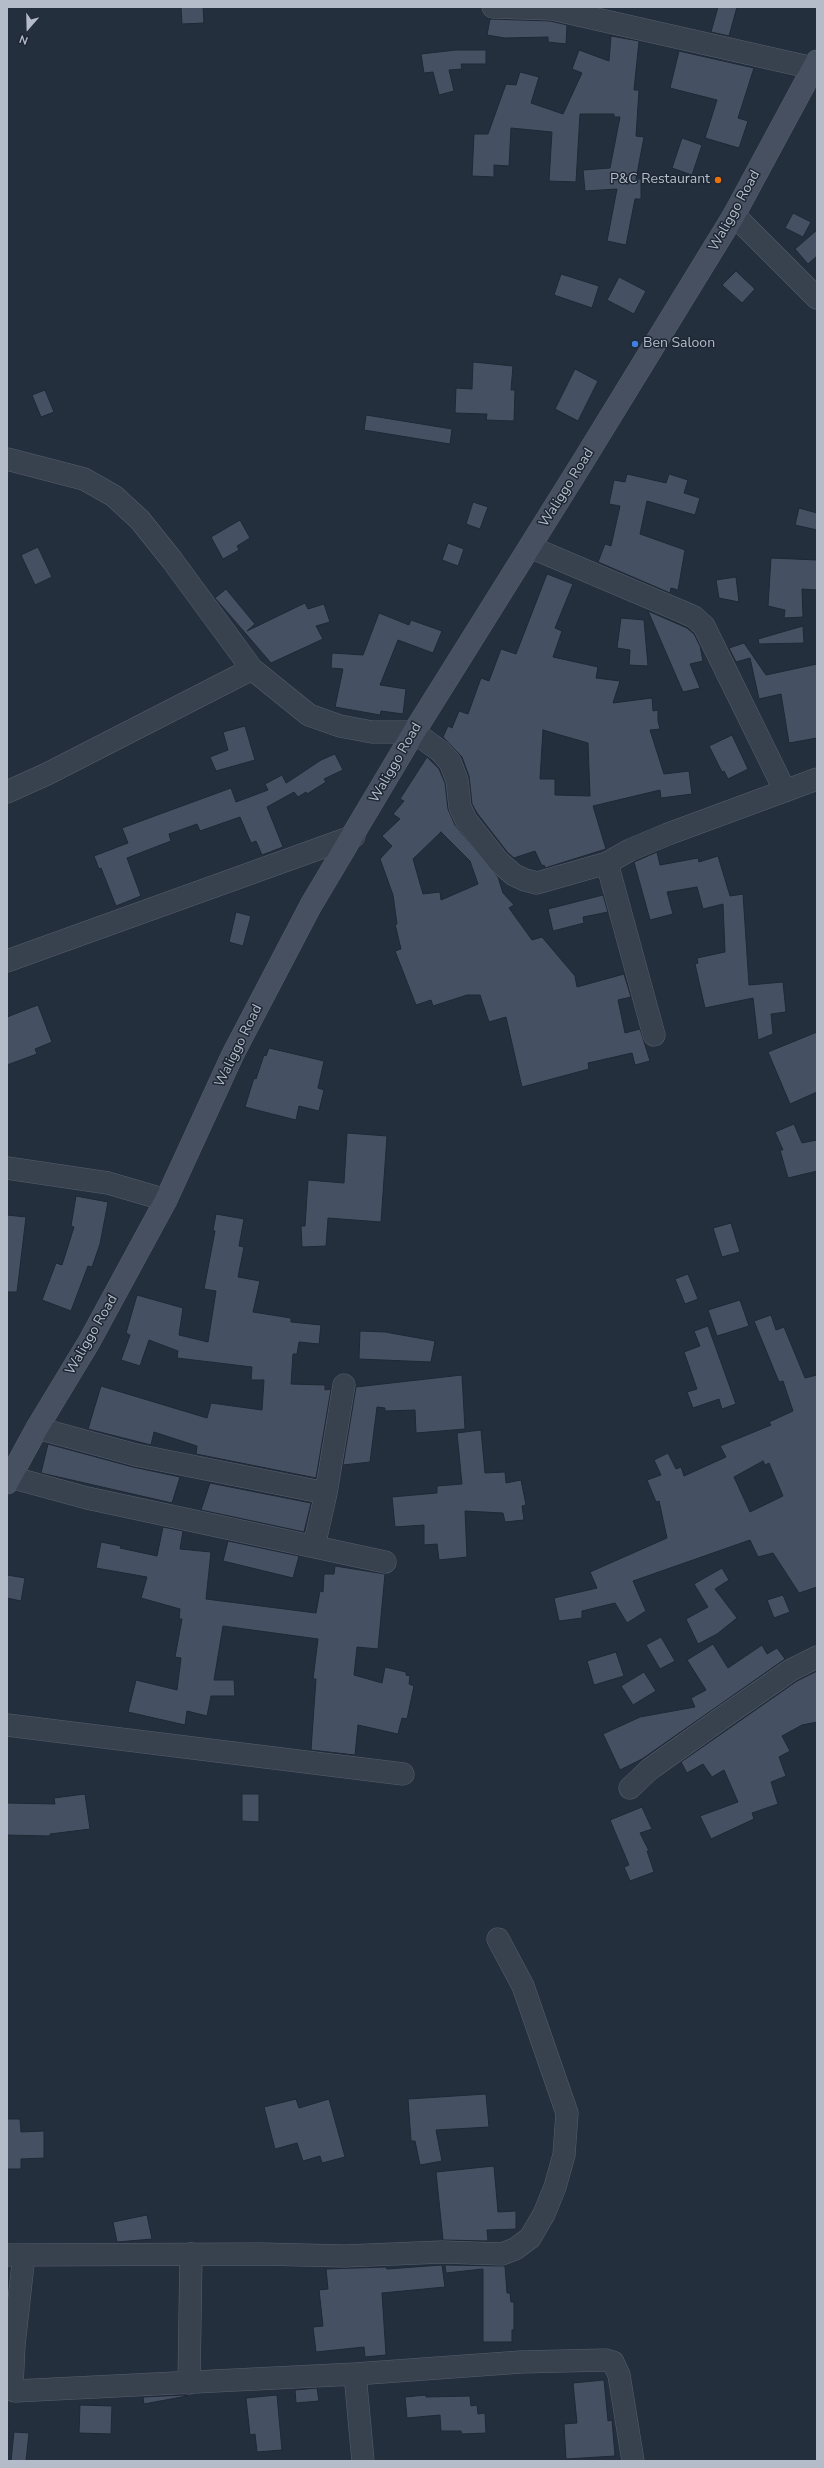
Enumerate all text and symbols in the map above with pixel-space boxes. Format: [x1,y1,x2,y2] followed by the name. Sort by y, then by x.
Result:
[8,8,48,48] north arrow
[17,31,30,48] text: N
[706,168,764,254] street label: Waliggo Road
[610,172,710,188] place label: P&C Restaurant
[713,175,723,185] marker: P&C Restaurant
[643,336,715,352] place label: Ben Saloon
[630,339,640,349] marker: Ben Saloon
[536,445,598,531] street label: Waliggo Road
[366,720,426,806] street label: Waliggo Road
[212,1002,266,1090] street label: Waliggo Road
[62,1292,122,1378] street label: Waliggo Road

